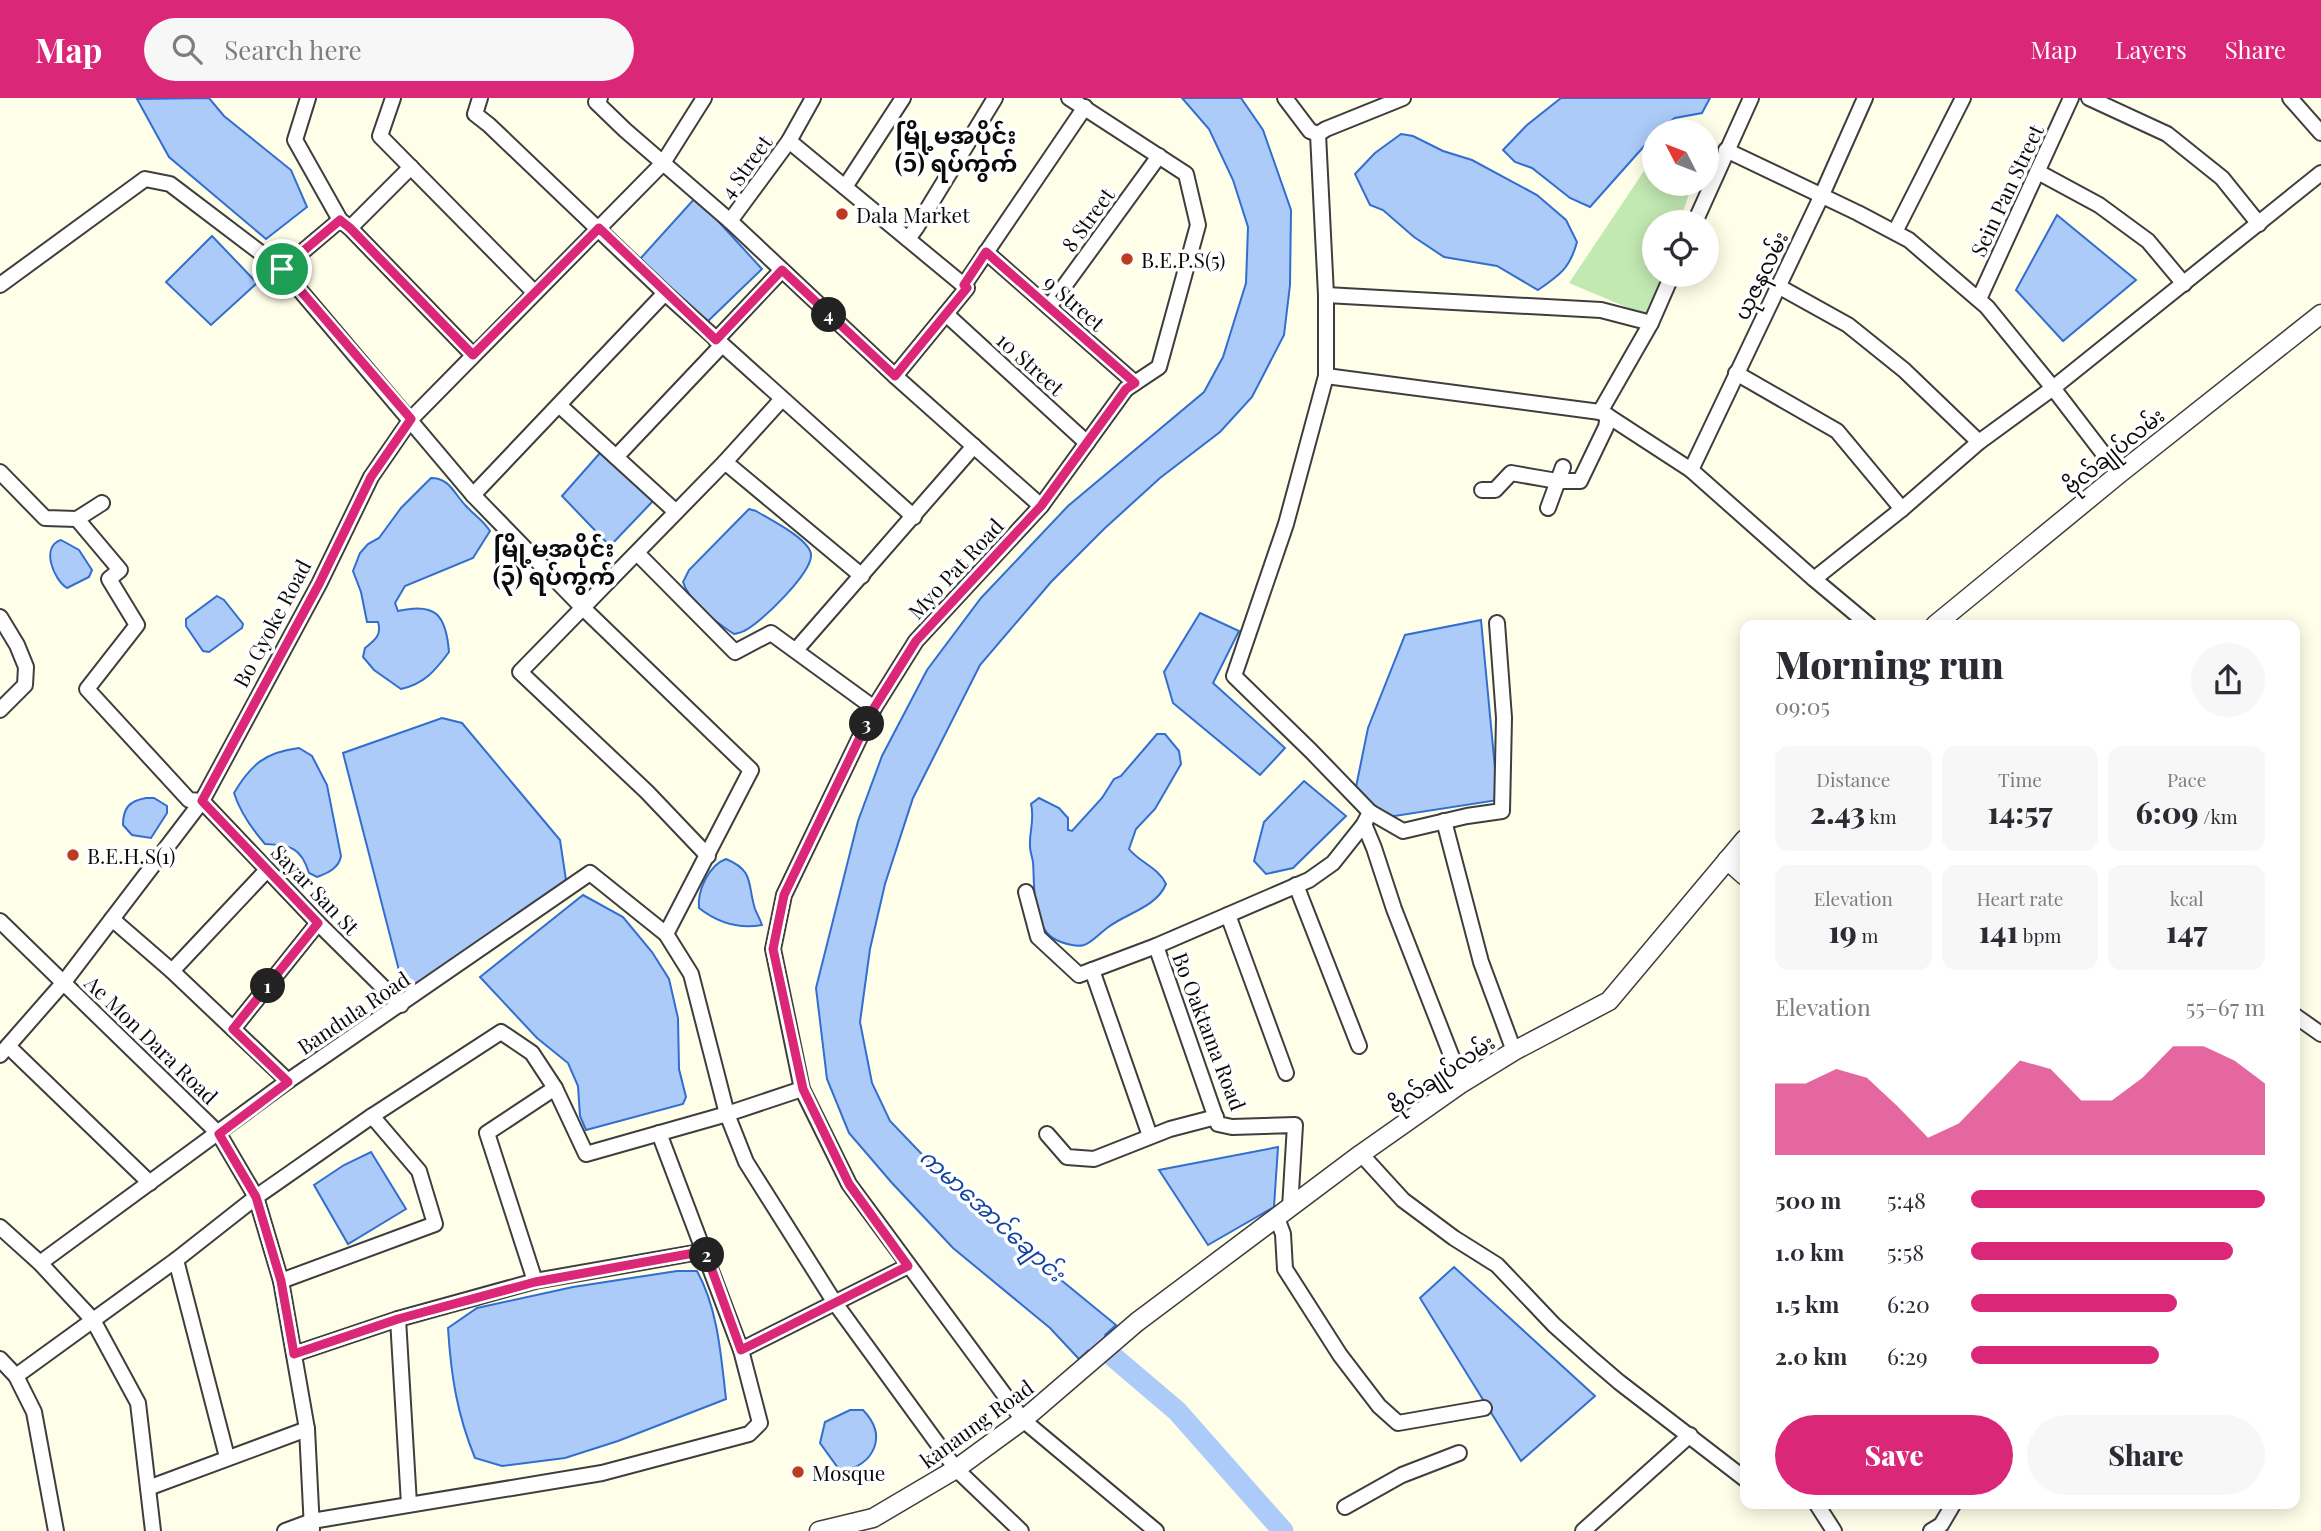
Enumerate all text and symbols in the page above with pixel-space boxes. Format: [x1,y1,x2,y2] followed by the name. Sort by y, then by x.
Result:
[144,18,634,81] search box
[35,27,102,71] text: Map
[168,30,206,68] icon: search
[224,32,362,67] text: Search here
[2031,33,2077,65] text: Map
[2115,33,2187,65] text: Layers
[2225,33,2286,65] text: Share
[895,118,1017,183] district label: မြို့မအပိုင်း (၁) ရပ်ကွက်
[1642,119,1718,196] north arrow
[1642,119,1719,287] map controls
[1963,119,2049,261] street label: Sein Pan Street
[713,128,778,203] street label: 4 Street
[1054,181,1120,257] street label: 8 Street
[856,200,970,228] place label: Dala Market
[834,206,850,222] marker: Dala Market
[1642,210,1719,287] button: locate
[1727,226,1798,326] street label: ယုဇနလမ်း
[252,239,312,299] pin
[1141,245,1225,273] place label: B.E.P.S(5)
[263,250,301,288] icon: arrive
[1119,251,1135,267] marker: B.E.P.S(5)
[1039,268,1112,337] street label: 9 Street
[812,298,846,332] pin: 4
[823,301,834,327] text: 4
[991,325,1071,401] street label: 10 Street
[2057,401,2173,504] street label: ဗိုလ်ချုပ်လမ်း
[901,512,1009,624] street label: Myo Pat Road
[493,531,615,596] district label: မြို့မအပိုင်း (၃) ရပ်ကွက်
[226,554,316,692] street label: Bo Gyoke Road
[1775,638,2004,689] text: Morning run
[2191,643,2265,717] button: share
[1775,690,1830,721] text: 09:05
[850,706,884,742] pin: 3
[862,710,871,736] text: 3
[1816,766,1890,792] text: Distance
[1998,766,2042,792] text: Time
[2167,766,2206,792] text: Pace
[1810,792,1865,832] text: 2.43
[1987,792,2053,832] text: 14:57
[2136,792,2199,832] text: 6:09
[1865,803,1897,829] text: km
[2199,803,2238,829] text: /km
[266,838,366,941] street label: Sayar San St
[87,841,175,869] place label: B.E.H.S(1)
[65,847,81,863] marker: B.E.H.S(1)
[1814,885,1893,911] text: Elevation
[1977,885,2063,911] text: Heart rate
[2170,885,2204,911] text: kcal
[1828,911,1857,951] text: 19
[1979,911,2018,951] text: 141
[2166,911,2207,951] text: 147
[1857,922,1878,948] text: m
[2018,922,2061,948] text: bpm
[1167,948,1253,1114] street label: Bo Oaktama Road
[291,964,415,1060] street label: Bandula Road
[79,968,224,1110] street label: Ae Mon Dara Road
[250,968,286,1004] pin: 1
[264,972,271,998] text: 1
[1775,991,1871,1022] text: Elevation
[2186,991,2265,1022] text: 55–67 m
[1383,1027,1503,1124] street label: ဗိုလ်ချုပ်လမ်း
[911,1141,1074,1293] water label: ကမာအောင်ချောင်း
[1775,1184,1841,1215] text: 500 m
[1887,1184,1926,1215] text: 5:48
[1775,1236,1844,1267] text: 1.0 km
[1887,1236,1924,1267] text: 5:58
[690,1238,724,1272] pin: 2
[702,1241,711,1267] text: 2
[1775,1288,1839,1319] text: 1.5 km
[1887,1288,1930,1319] text: 6:20
[1775,1340,1847,1371] text: 2.0 km
[1887,1340,1928,1371] text: 6:29
[914,1372,1038,1474] street label: kanaung Road
[1775,1415,2013,1495] button: Save
[2027,1415,2265,1495] button: Share
[812,1458,885,1486] place label: Mosque
[790,1464,806,1480] marker: Mosque

